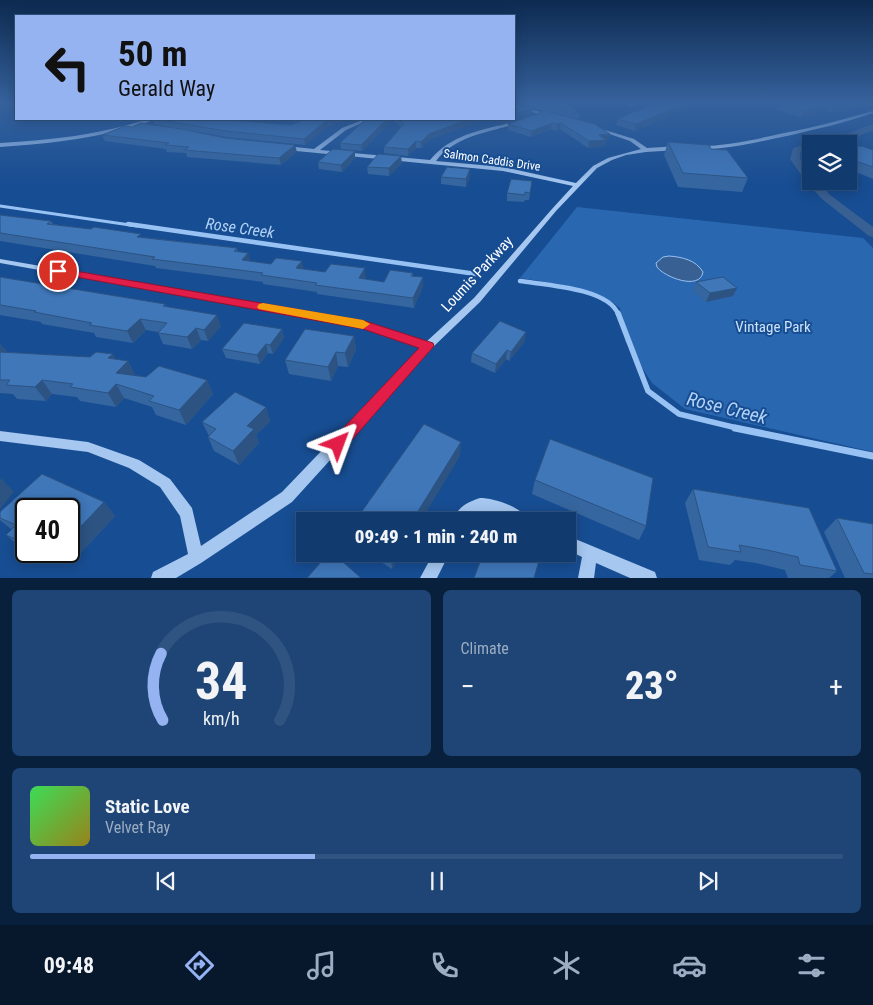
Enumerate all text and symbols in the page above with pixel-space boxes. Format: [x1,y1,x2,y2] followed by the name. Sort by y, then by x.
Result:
[118,34,187,75] text: 50 m
[35,35,100,100] icon: left
[118,76,215,101] text: Gerald Way
[802,135,857,190] map controls
[802,135,857,190] button: layers
[443,146,542,174] street label: Salmon Caddis Drive
[205,214,276,242] water label: Rose Creek
[437,232,517,316] street label: Loumis Parkway
[37,250,79,292] pin
[44,257,72,285] icon: arrive
[735,318,811,336] park label: Vintage Park
[685,387,770,429] water label: Rose Creek
[311,417,363,469] position arrow
[15,498,80,563] speed limit sign: 40
[355,525,517,548] text: 09:49 · 1 min · 240 m
[461,639,509,658] text: Climate
[195,651,248,712] text: 34
[625,664,679,708] text: 23°
[461,670,475,703] text: −
[829,670,843,703] text: +
[203,708,240,729] text: km/h
[105,795,190,818] text: Static Love
[105,818,170,837] text: Velvet Ray
[152,867,180,895] icon: previous
[423,867,451,895] icon: pause
[694,867,722,895] icon: next
[182,948,217,983] icon: directions
[304,948,339,983] icon: music
[427,948,462,983] icon: phone
[549,948,584,983] icon: climate
[672,948,707,983] icon: car
[794,948,829,983] icon: filters
[44,953,94,978] text: 09:48

